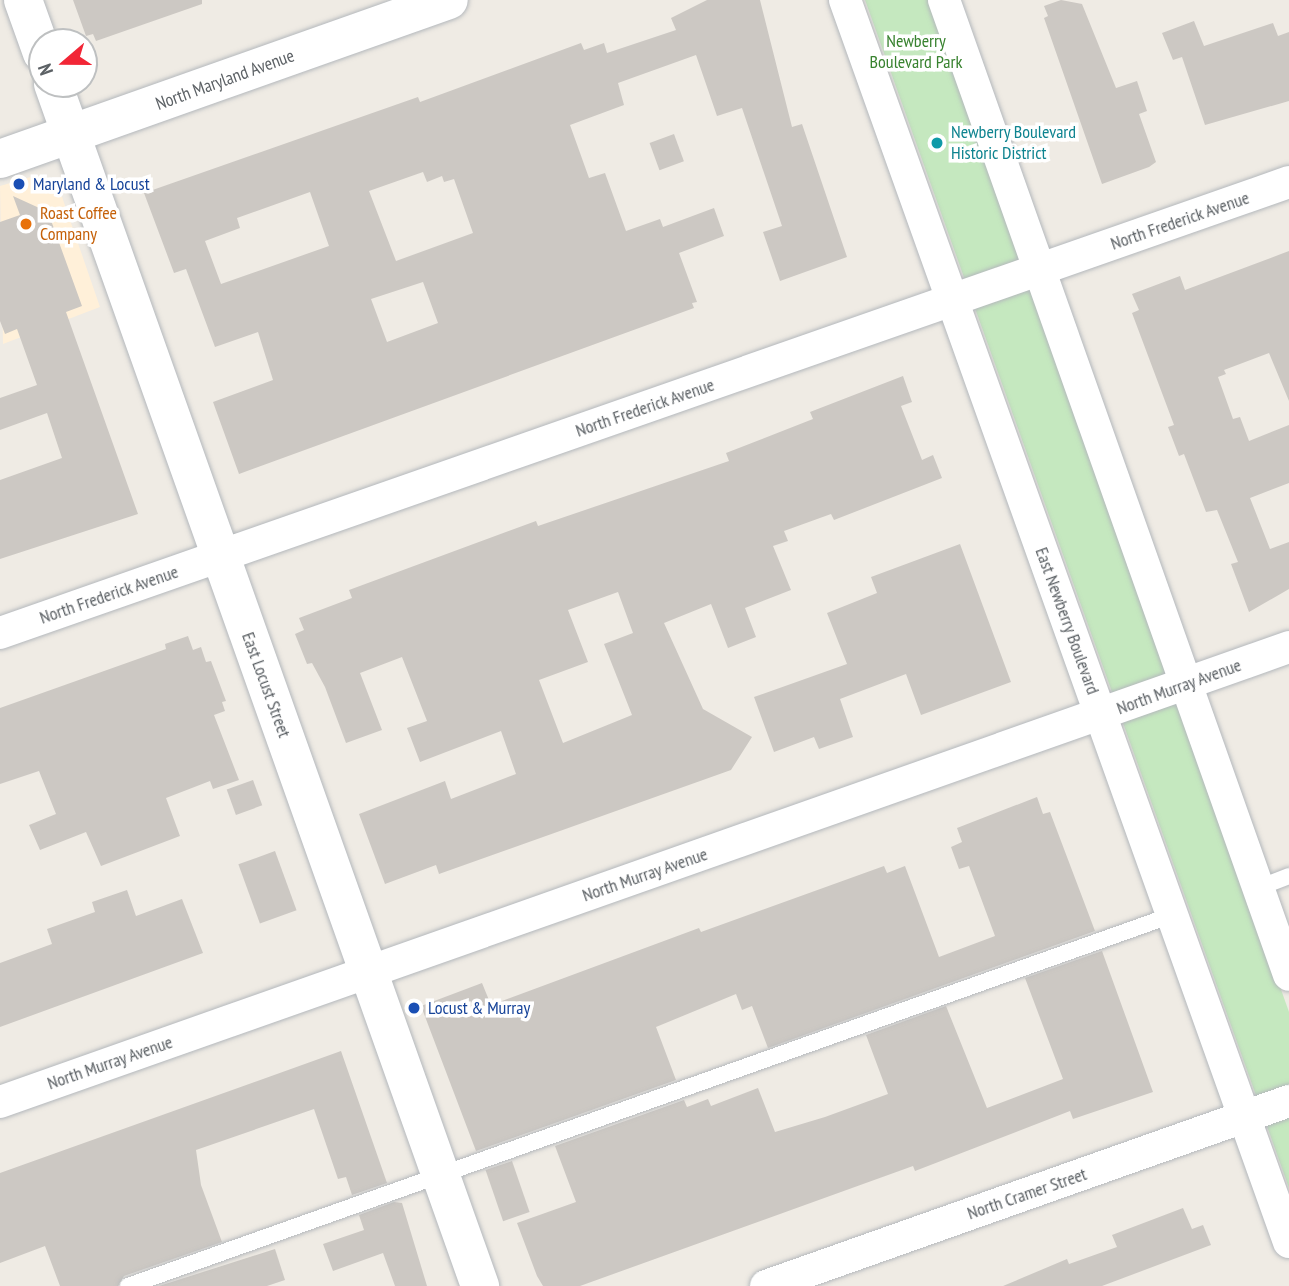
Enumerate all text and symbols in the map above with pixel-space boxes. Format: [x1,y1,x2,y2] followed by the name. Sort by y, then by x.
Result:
[28,28,98,98] north arrow
[870,31,962,74] park label: Newberry Boulevard Park
[153,45,297,115] street label: North Maryland Avenue
[32,61,58,78] text: N
[951,122,1077,164] place label: Newberry Boulevard Historic District
[929,135,945,151] marker: Newberry Boulevard Historic District
[33,173,150,195] place label: Maryland & Locust
[11,176,27,192] marker: Maryland & Locust
[1107,187,1253,255] street label: North Frederick Avenue
[40,203,117,246] place label: Roast Coffee Company
[18,216,34,232] marker: Roast Coffee Company
[572,374,718,442] street label: North Frederick Avenue
[1030,544,1104,698] street label: East Newberry Boulevard
[36,561,182,629] street label: North Frederick Avenue
[237,629,295,741] street label: East Locust Street
[1113,654,1245,720] street label: North Murray Avenue
[579,843,711,907] street label: North Murray Avenue
[428,997,530,1019] place label: Locust & Murray
[406,1000,422,1016] marker: Locust & Murray
[44,1031,176,1095] street label: North Murray Avenue
[964,1163,1090,1225] street label: North Cramer Street

